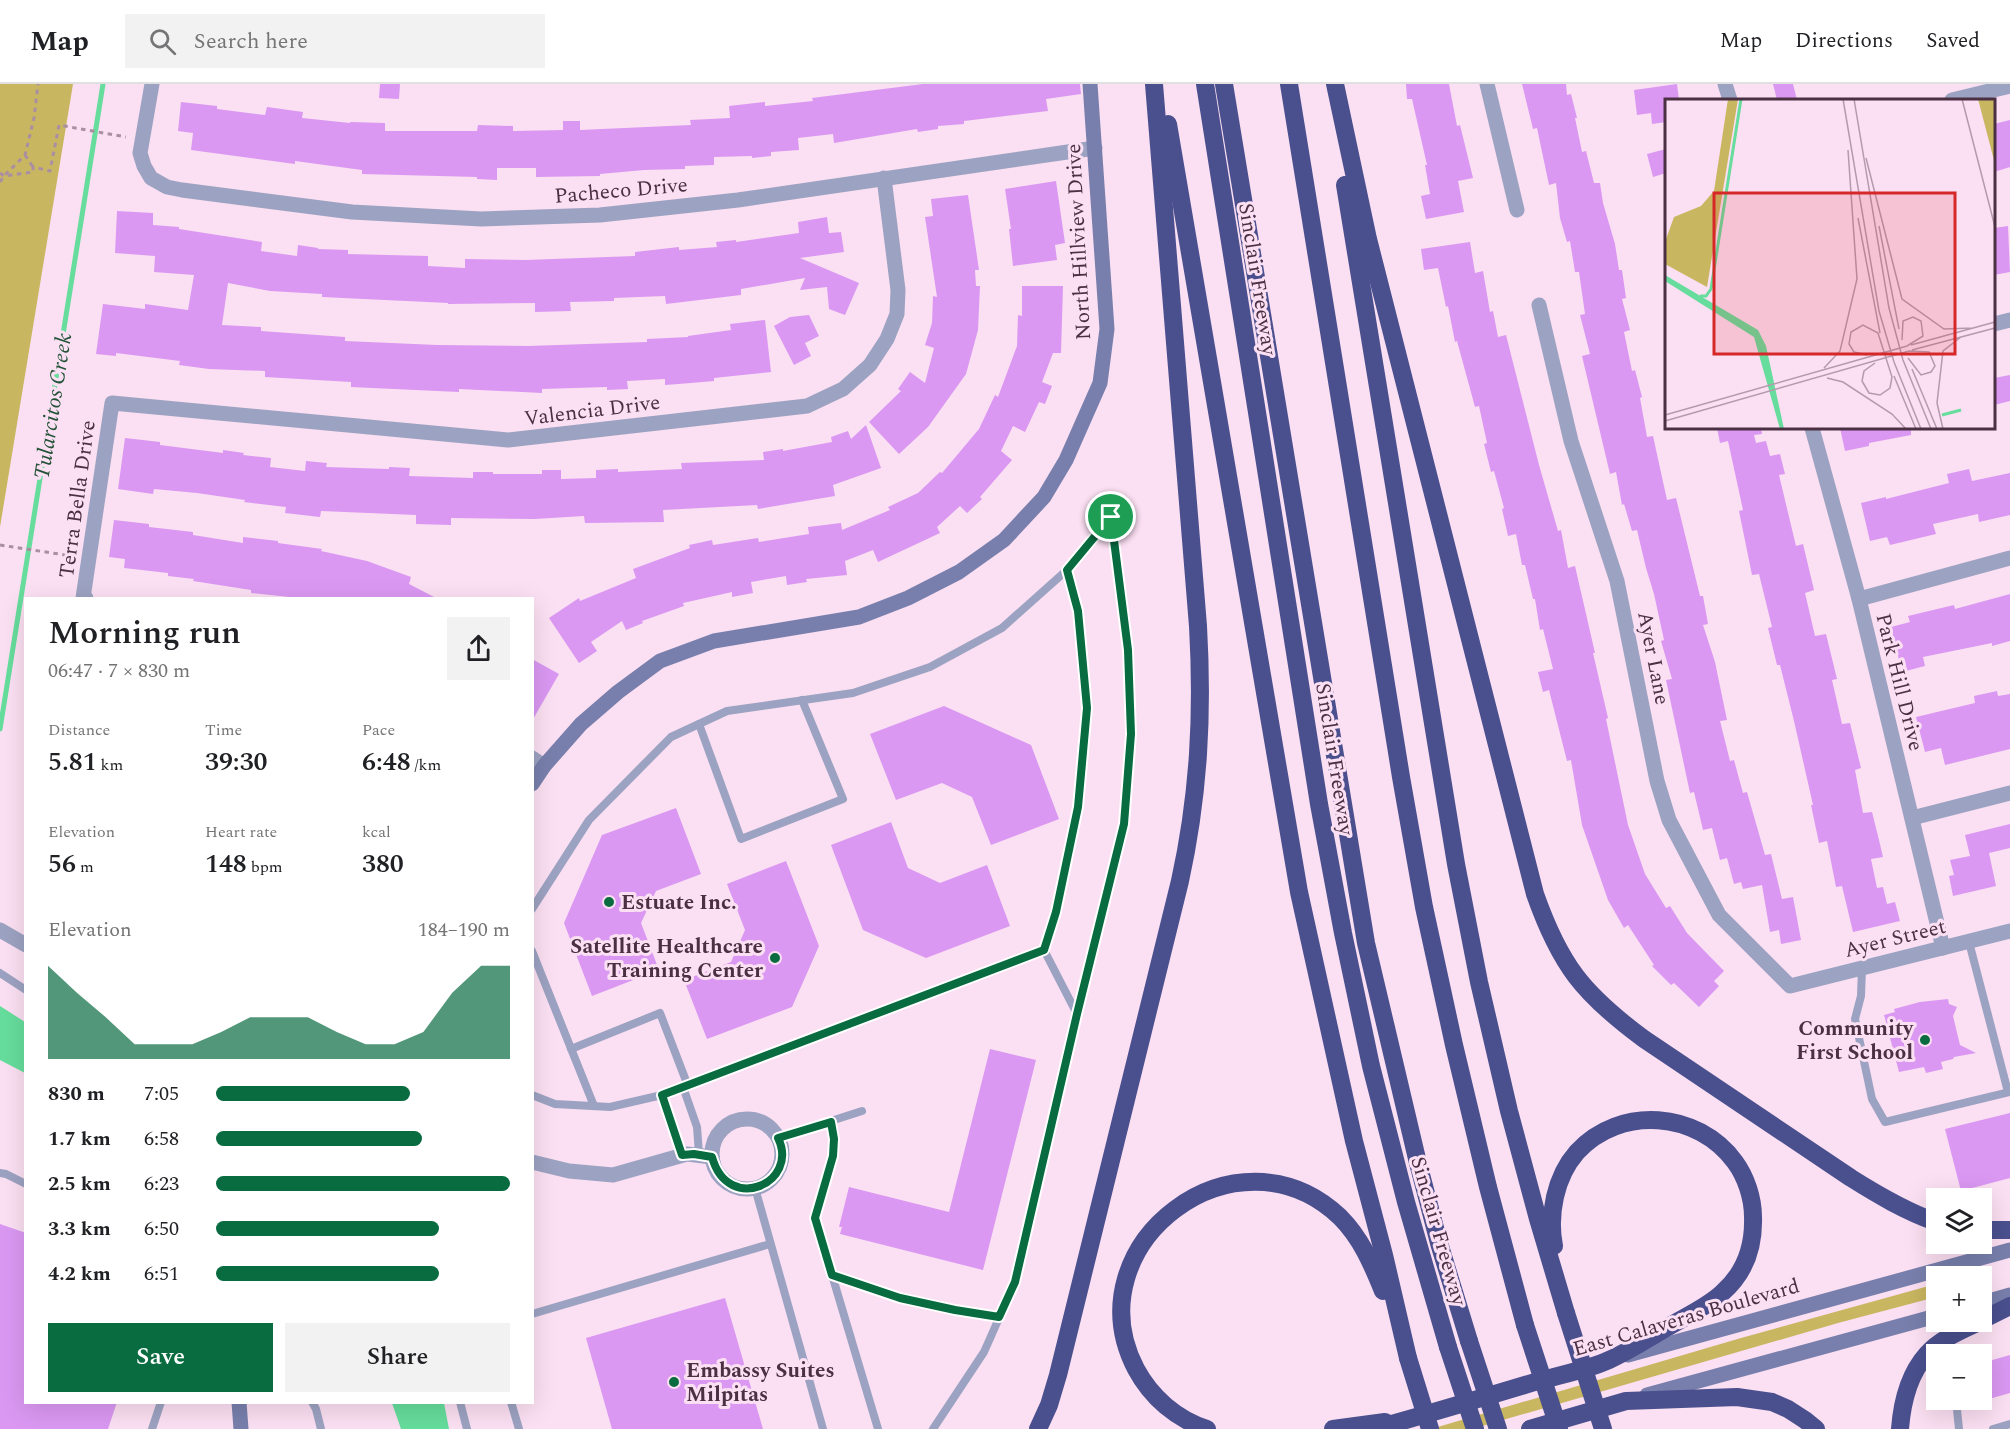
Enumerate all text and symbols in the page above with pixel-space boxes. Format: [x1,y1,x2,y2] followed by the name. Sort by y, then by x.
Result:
[125,14,545,68] search box
[30,20,89,63] text: Map
[146,25,179,58] icon: search
[194,25,308,58] text: Search here
[1720,25,1762,57] text: Map
[1795,25,1893,57] text: Directions
[1926,25,1980,57] text: Saved
[1665,99,1995,429] inset map
[1058,143,1100,341] street label: North Hillview Drive
[553,169,689,213] street label: Pacheco Drive
[1229,201,1285,358] street label: Sinclair Freeway
[26,331,81,482] water label: Tularcitos Creek
[522,387,662,435] street label: Valencia Drive
[51,418,105,580] street label: Terra Bella Drive
[1085,491,1136,542] pin
[1094,500,1127,533] icon: arrive
[48,608,241,658] text: Morning run
[1628,609,1678,708] street label: Ayer Lane
[1866,610,1932,755] street label: Park Hill Drive
[447,617,510,680] button: share
[48,656,190,686] text: 06:47 · 7 × 830 m
[1306,681,1362,838] street label: Sinclair Freeway
[48,718,110,742] text: Distance
[205,718,242,742] text: Time
[362,718,395,742] text: Pace
[48,742,97,782] text: 5.81
[205,742,268,782] text: 39:30
[362,742,411,782] text: 6:48
[97,753,123,777] text: km
[411,753,441,777] text: /km
[48,820,115,844] text: Elevation
[205,820,277,844] text: Heart rate
[362,820,391,844] text: kcal
[48,844,76,884] text: 56
[205,844,247,884] text: 148
[362,844,404,884] text: 380
[76,855,94,879] text: m
[247,855,283,879] text: bpm
[621,887,737,919] place label: Estuate Inc.
[602,895,616,909] marker: Estuate Inc.
[1841,911,1949,967] street label: Ayer Street
[48,915,132,945] text: Elevation
[418,915,510,945] text: 184–190 m
[570,931,763,987] place label: Satellite Healthcare Training Center
[768,951,782,965] marker: Satellite Healthcare Training Center
[1796,1013,1914,1069] place label: Community First School
[1918,1033,1932,1047] marker: Community First School
[48,1079,105,1109] text: 830 m
[144,1079,179,1109] text: 7:05
[48,1124,111,1154] text: 1.7 km
[144,1124,179,1154] text: 6:58
[1401,1153,1475,1310] street label: Sinclair Freeway
[48,1169,111,1199] text: 2.5 km
[144,1169,179,1199] text: 6:23
[1926,1188,1992,1410] map controls
[1926,1188,1992,1254] button: layers
[48,1214,111,1244] text: 3.3 km
[144,1214,179,1244] text: 6:50
[48,1259,111,1289] text: 4.2 km
[144,1259,179,1289] text: 6:51
[1926,1266,1992,1332] button: +
[1569,1270,1803,1366] street label: East Calaveras Boulevard
[48,1323,273,1392] button: Save
[285,1323,510,1392] button: Share
[1926,1344,1992,1410] button: −
[686,1355,835,1411] place label: Embassy Suites Milpitas
[667,1375,681,1389] marker: Embassy Suites Milpitas

